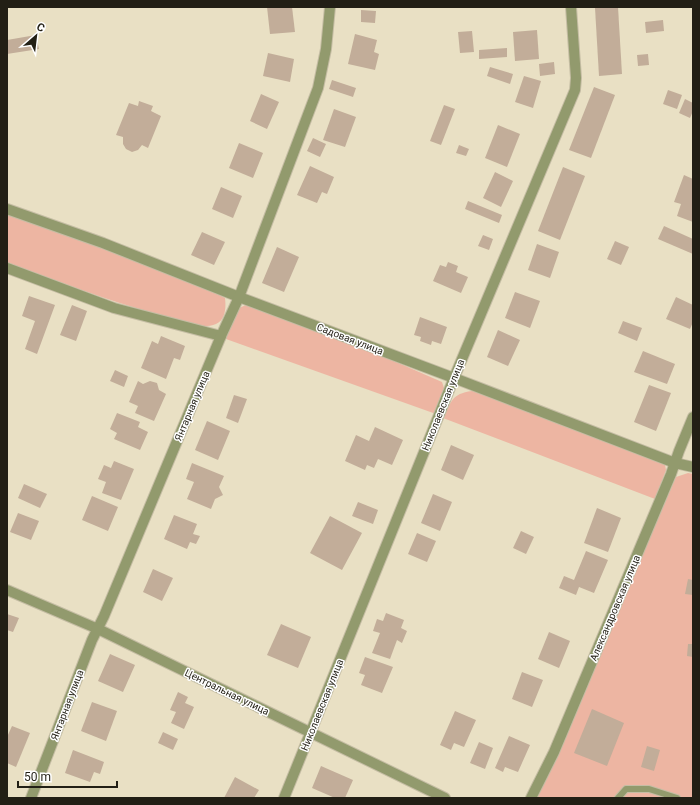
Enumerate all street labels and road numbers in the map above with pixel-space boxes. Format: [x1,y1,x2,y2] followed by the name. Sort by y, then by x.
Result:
[315,321,385,357] street label: Садовая улица
[420,358,466,452] street label: Николаевская улица
[172,370,212,442] street label: Янтарная улица
[588,553,642,663] street label: Александровская улица
[299,658,345,752] street label: Николаевская улица
[183,667,271,717] street label: Центральная улица
[49,668,85,742] street label: Янтарная улица

